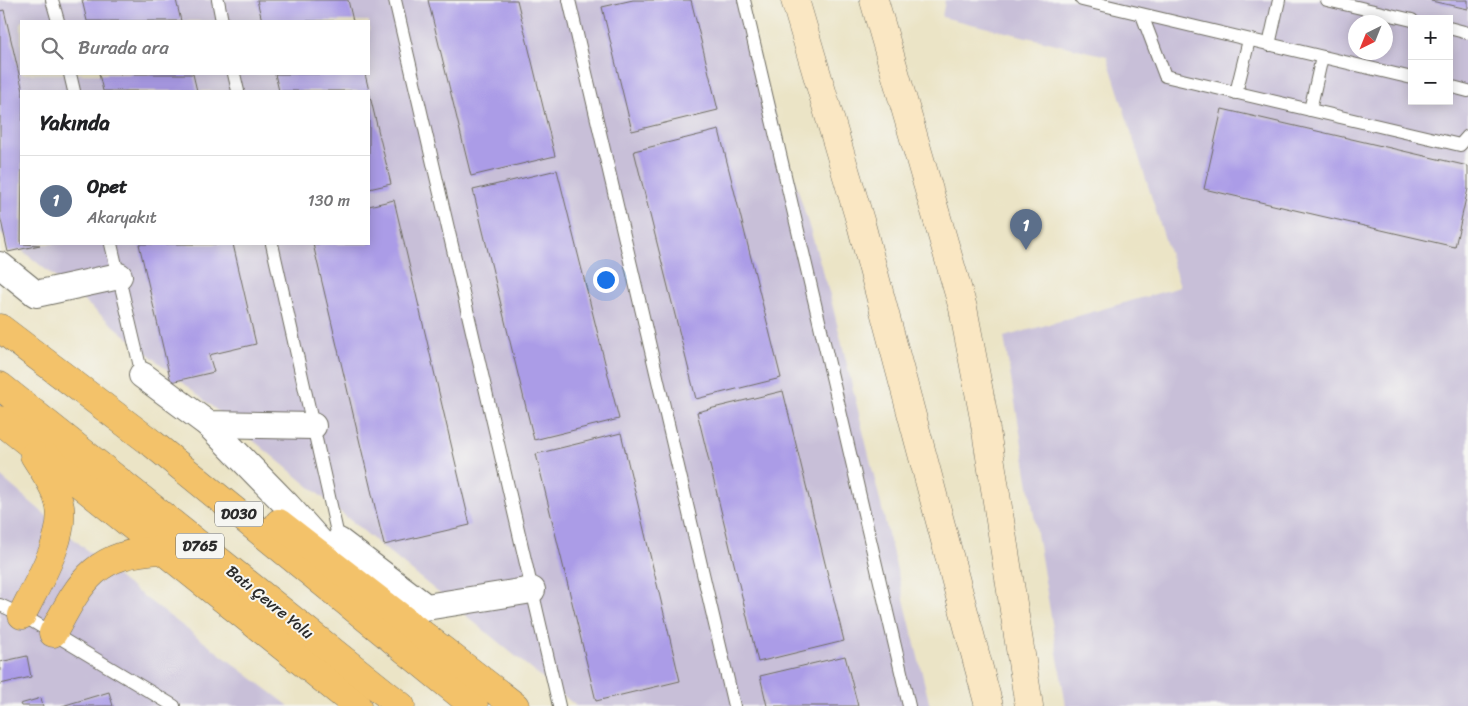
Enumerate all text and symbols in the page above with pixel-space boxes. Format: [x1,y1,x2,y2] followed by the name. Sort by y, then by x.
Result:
[1348,15,1393,60] north arrow
[1408,15,1453,105] map controls
[1408,15,1453,60] button: +
[20,20,370,75] search box
[78,31,169,64] text: Burada ara
[38,34,66,62] icon: search
[1408,60,1453,105] button: −
[40,104,110,142] text: Yakında
[87,170,127,203] text: Opet
[53,186,59,215] text: 1
[308,186,350,215] text: 130 m
[87,203,157,232] text: Akaryakıt
[1010,209,1042,250] pin: 1
[593,267,619,293] your location
[215,502,263,526] road number: D030
[176,534,224,558] road number: D765
[220,557,321,647] street label: Batı Çevre Yolu

